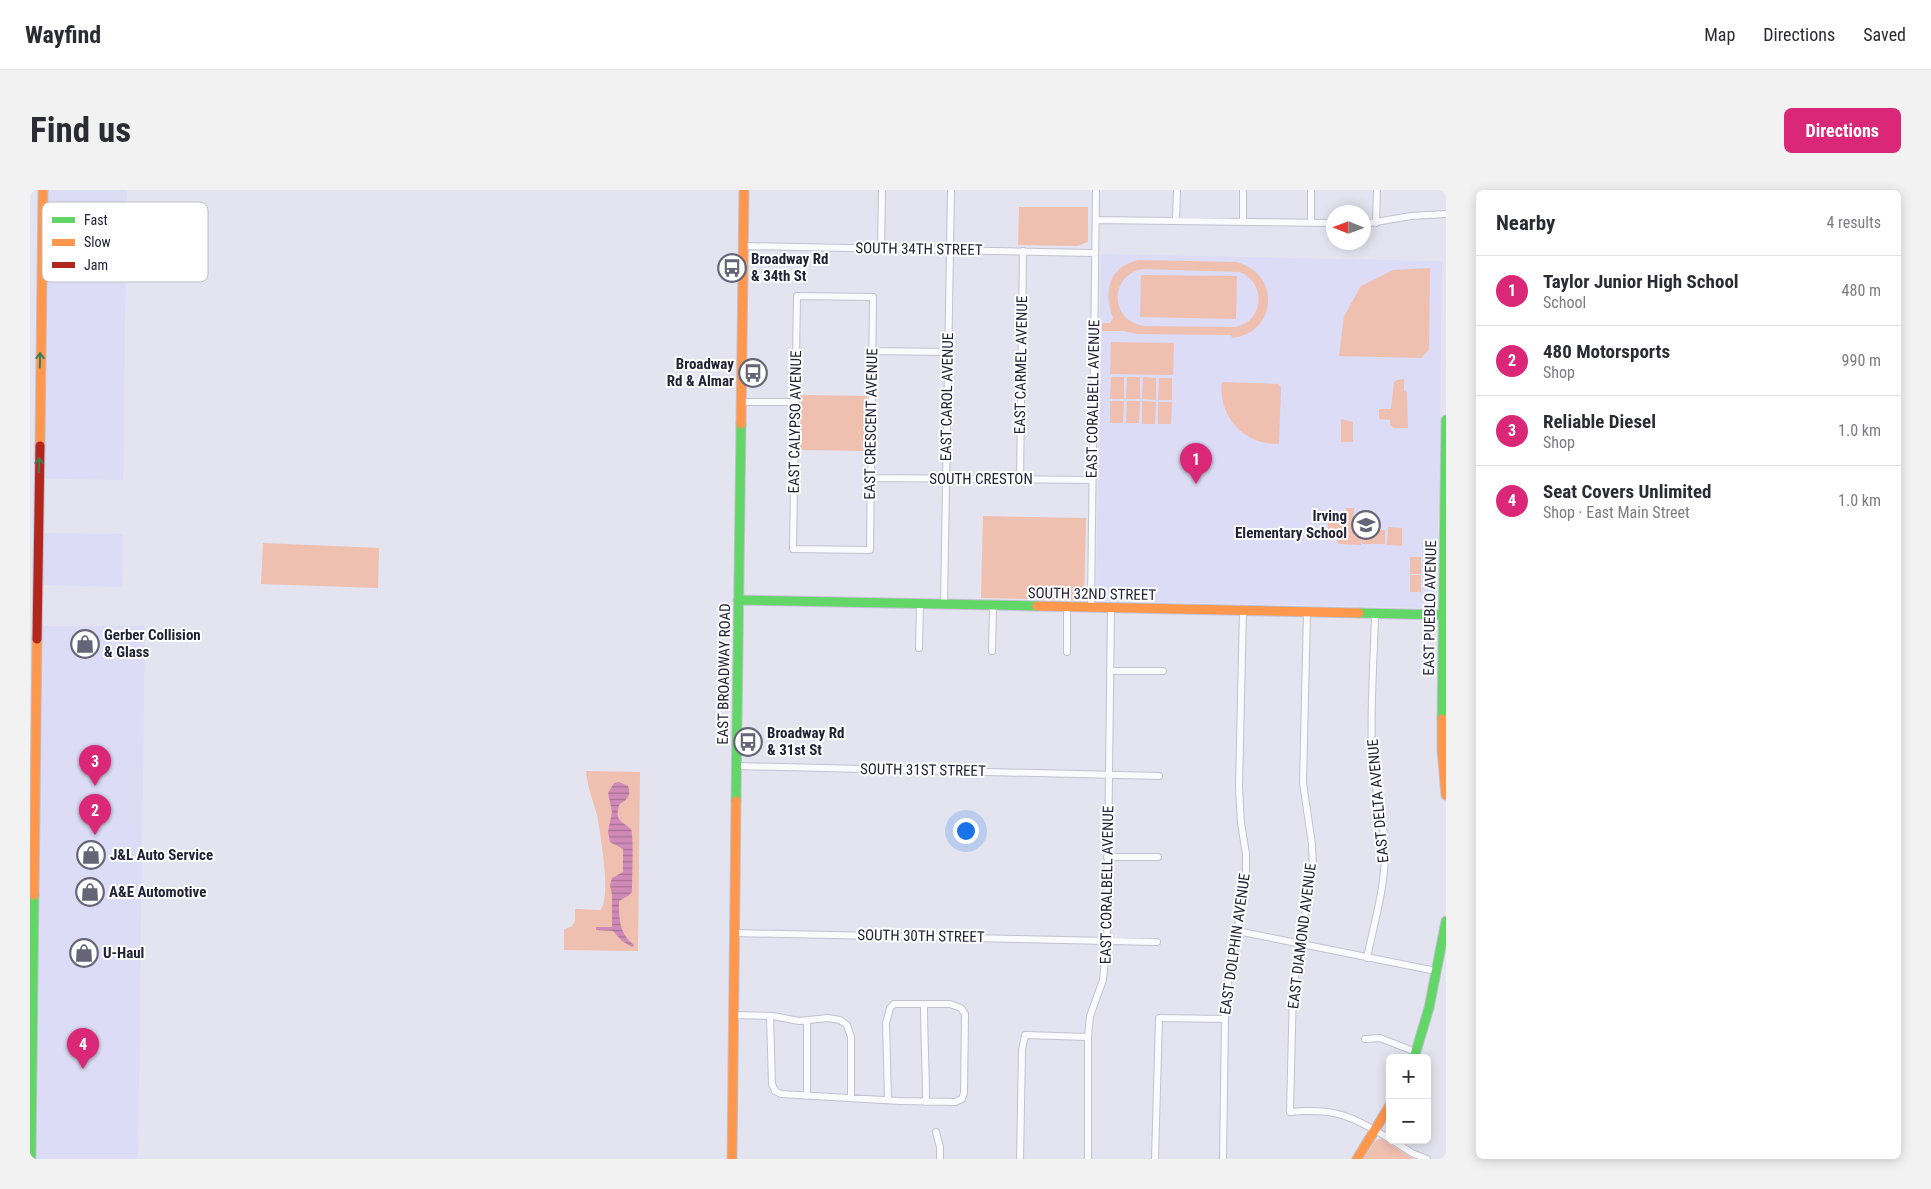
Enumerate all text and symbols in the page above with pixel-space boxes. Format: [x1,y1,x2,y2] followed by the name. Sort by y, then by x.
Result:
[25,21,101,49] text: Wayfind
[1704,24,1735,45] text: Map
[1763,24,1835,45] text: Directions
[1863,24,1906,45] text: Saved
[1784,108,1901,153] button: Directions
[30,110,131,151] text: Find us
[42,202,208,282] legend
[1326,205,1371,250] north arrow
[1496,211,1555,235] text: Nearby
[84,212,108,228] text: Fast
[1826,213,1881,232] text: 4 results
[84,234,111,250] text: Slow
[855,239,983,259] street label: SOUTH 34TH STREET
[751,250,828,285] place label: Broadway Rd & 34th St
[717,253,747,283] bus stop icon: Broadway Rd & 34th St
[84,257,108,273] text: Jam
[1543,270,1739,293] text: Taylor Junior High School
[1508,281,1516,300] text: 1
[1842,281,1881,300] text: 480 m
[1543,293,1586,312] text: School
[1011,296,1031,434] street label: EAST CARMEL AVENUE
[1083,320,1103,478] street label: EAST CORALBELL AVENUE
[937,333,957,461] street label: EAST CAROL AVENUE
[1543,340,1670,363] text: 480 Motorsports
[861,348,881,500] street label: EAST CRESCENT AVENUE
[785,350,805,494] street label: EAST CALYPSO AVENUE
[1508,351,1516,370] text: 2
[1842,351,1881,370] text: 990 m
[36,353,45,369] one-way arrow
[667,355,734,390] place label: Broadway Rd & Almar
[738,358,768,388] bus stop icon: Broadway Rd & Almar
[1543,363,1575,382] text: Shop
[1543,410,1656,433] text: Reliable Diesel
[1508,421,1516,440] text: 3
[1838,421,1881,440] text: 1.0 km
[1543,433,1575,452] text: Shop
[1180,443,1212,484] pin: 1
[34,458,44,474] one-way arrow
[929,470,1033,488] street label: SOUTH CRESTON
[1543,480,1711,503] text: Seat Covers Unlimited
[1508,491,1516,510] text: 4
[1838,491,1881,510] text: 1.0 km
[1543,503,1690,522] text: Shop · East Main Street
[1235,507,1347,542] place label: Irving Elementary School
[1351,510,1381,540] school or university icon: Irving Elementary School
[1420,540,1440,676] street label: EAST PUEBLO AVENUE
[1028,584,1156,604] street label: SOUTH 32ND STREET
[714,603,734,745] street label: EAST BROADWAY ROAD
[104,626,201,661] place label: Gerber Collision & Glass
[70,629,100,659] shop icon: Gerber Collision & Glass
[767,724,844,759] place label: Broadway Rd & 31st St
[733,727,763,757] bus stop icon: Broadway Rd & 31st St
[1364,738,1392,864] street label: EAST DELTA AVENUE
[79,745,111,786] pin: 3
[860,760,986,780] street label: SOUTH 31ST STREET
[79,794,111,835] pin: 2
[1097,806,1117,964] street label: EAST CORALBELL AVENUE
[953,818,979,844] your location
[76,840,106,870] shop icon: J&L Auto Service
[110,846,213,864] place label: J&L Auto Service
[1284,862,1320,1010] street label: EAST DIAMOND AVENUE
[1216,872,1254,1016] street label: EAST DOLPHIN AVENUE
[75,877,105,907] shop icon: A&E Automotive
[109,883,206,901] place label: A&E Automotive
[857,926,985,946] street label: SOUTH 30TH STREET
[69,938,99,968] shop icon: U-Haul
[103,944,144,962] place label: U-Haul
[67,1028,99,1069] pin: 4
[1386,1054,1431,1144] map controls
[1386,1054,1431,1099] button: +
[1386,1099,1431,1144] button: −

